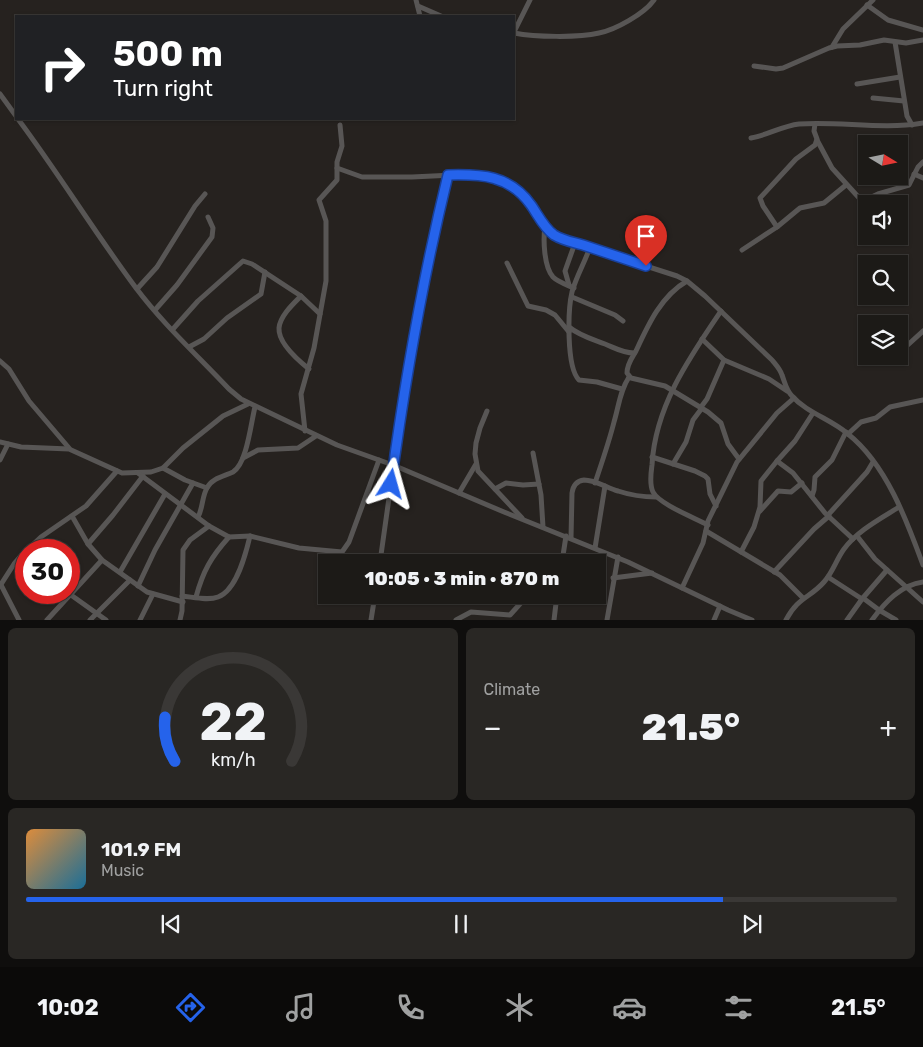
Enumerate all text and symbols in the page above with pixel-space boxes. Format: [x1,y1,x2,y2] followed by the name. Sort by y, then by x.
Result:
[113,33,223,75] text: 500 m
[30,35,95,100] icon: right
[113,75,213,102] text: Turn right
[858,135,908,185] north arrow
[858,135,908,365] map controls
[858,195,908,245] button: sound
[625,215,667,266] pin
[632,222,660,250] icon: arrive
[858,255,908,305] button: search
[858,315,908,365] button: layers
[364,457,416,509] position arrow
[15,539,80,604] speed limit sign: 30
[365,567,559,590] text: 10:05 · 3 min · 870 m
[484,680,540,699] text: Climate
[199,691,267,753] text: 22
[641,704,740,750] text: 21.5°
[484,711,502,744] text: −
[880,711,897,744] text: +
[210,749,255,770] text: km/h
[101,838,181,861] text: 101.9 FM
[101,861,144,880] text: Music
[157,910,185,938] icon: previous
[447,910,475,938] icon: pause
[738,910,766,938] icon: next
[173,990,208,1025] icon: directions
[283,990,318,1025] icon: music
[393,990,428,1025] icon: phone
[502,990,537,1025] icon: climate
[612,990,647,1025] icon: car
[721,990,756,1025] icon: filters
[37,994,99,1021] text: 10:02
[831,994,886,1021] text: 21.5°

